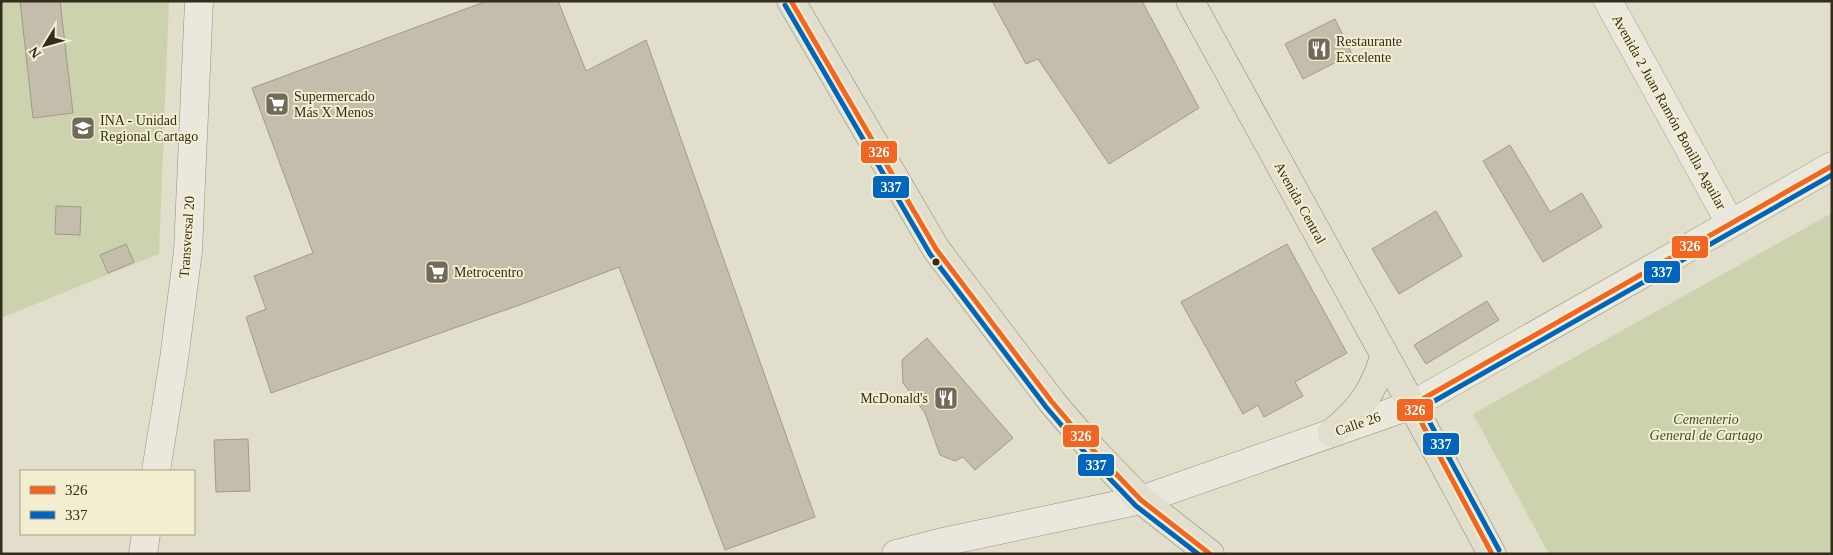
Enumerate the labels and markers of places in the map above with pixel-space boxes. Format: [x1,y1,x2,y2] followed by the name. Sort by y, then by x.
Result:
[1336,34,1402,65] place label: Restaurante Excelente
[1306,36,1332,62] restaurant icon: Restaurante Excelente
[294,89,375,120] place label: Supermercado Más X Menos
[264,91,290,117] supermarket icon: Supermercado Más X Menos
[100,113,198,144] place label: INA - Unidad Regional Cartago
[70,115,96,141] school or university icon: INA - Unidad Regional Cartago
[931,257,941,267] unlabelled marker
[424,259,450,285] supermarket icon: Metrocentro
[454,265,523,280] place label: Metrocentro
[933,385,959,411] restaurant icon: McDonald's
[860,391,928,406] place label: McDonald's

